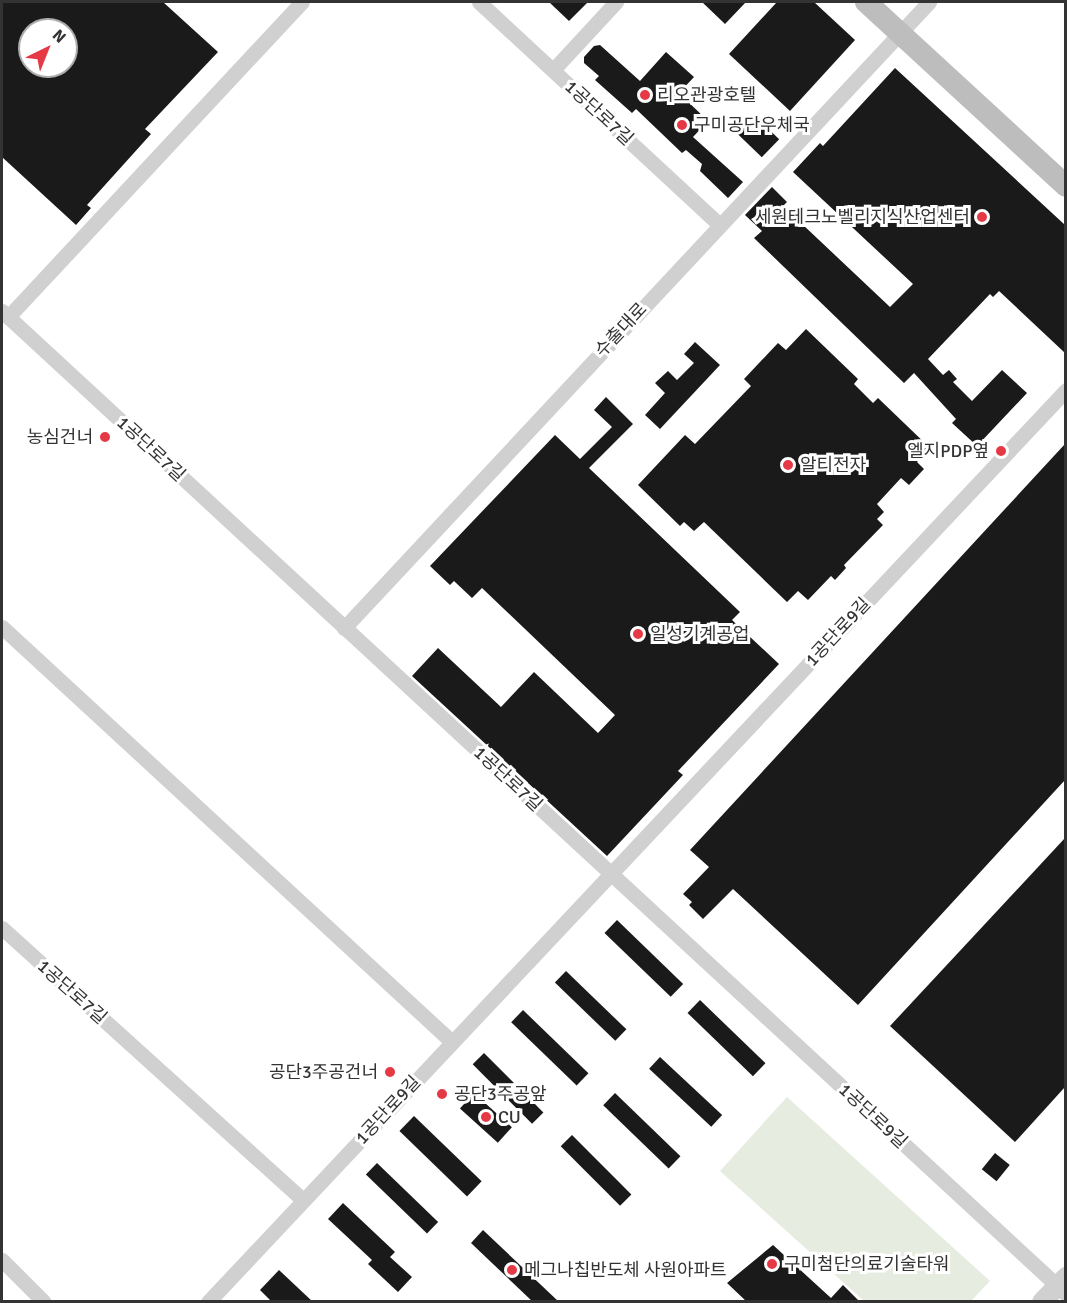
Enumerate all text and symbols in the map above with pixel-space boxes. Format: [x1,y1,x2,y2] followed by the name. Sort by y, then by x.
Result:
[18,18,78,78] north arrow
[48,25,70,47] text: N
[560,76,638,150] street label: 1공단로7길
[657,84,756,106] place label: 리오관광호텔
[638,88,652,102] marker: 리오관광호텔
[694,114,810,136] place label: 구미공단우체국
[675,118,689,132] marker: 구미공단우체국
[755,206,970,228] place label: 세원테크노벨리지식산업센터
[975,210,989,224] marker: 세원테크노벨리지식산업센터
[591,298,651,362] street label: 수출대로
[112,412,190,486] street label: 1공단로7길
[27,426,93,448] place label: 농심건너
[98,430,112,444] marker: 농심건너
[907,440,989,462] place label: 엘지PDP옆
[994,444,1008,458] marker: 엘지PDP옆
[800,454,866,476] place label: 알티전자
[781,458,795,472] marker: 알티전자
[801,593,875,671] street label: 1공단로9길
[650,623,749,645] place label: 일성기계공업
[631,627,645,641] marker: 일성기계공업
[469,742,547,816] street label: 1공단로7길
[33,955,111,1029] street label: 1공단로7길
[269,1061,378,1083] place label: 공단3주공건너
[383,1065,397,1079] marker: 공단3주공건너
[351,1071,425,1149] street label: 1공단로9길
[834,1079,912,1153] street label: 1공단로9길
[454,1083,547,1105] place label: 공단3주공앞
[435,1087,449,1101] marker: 공단3주공앞
[498,1106,521,1128] place label: CU
[479,1110,493,1124] marker: CU
[784,1253,950,1275] place label: 구미첨단의료기술타워
[765,1257,779,1271] marker: 구미첨단의료기술타워
[524,1259,727,1281] place label: 메그나칩반도체 사원아파트
[505,1263,519,1277] marker: 메그나칩반도체 사원아파트

